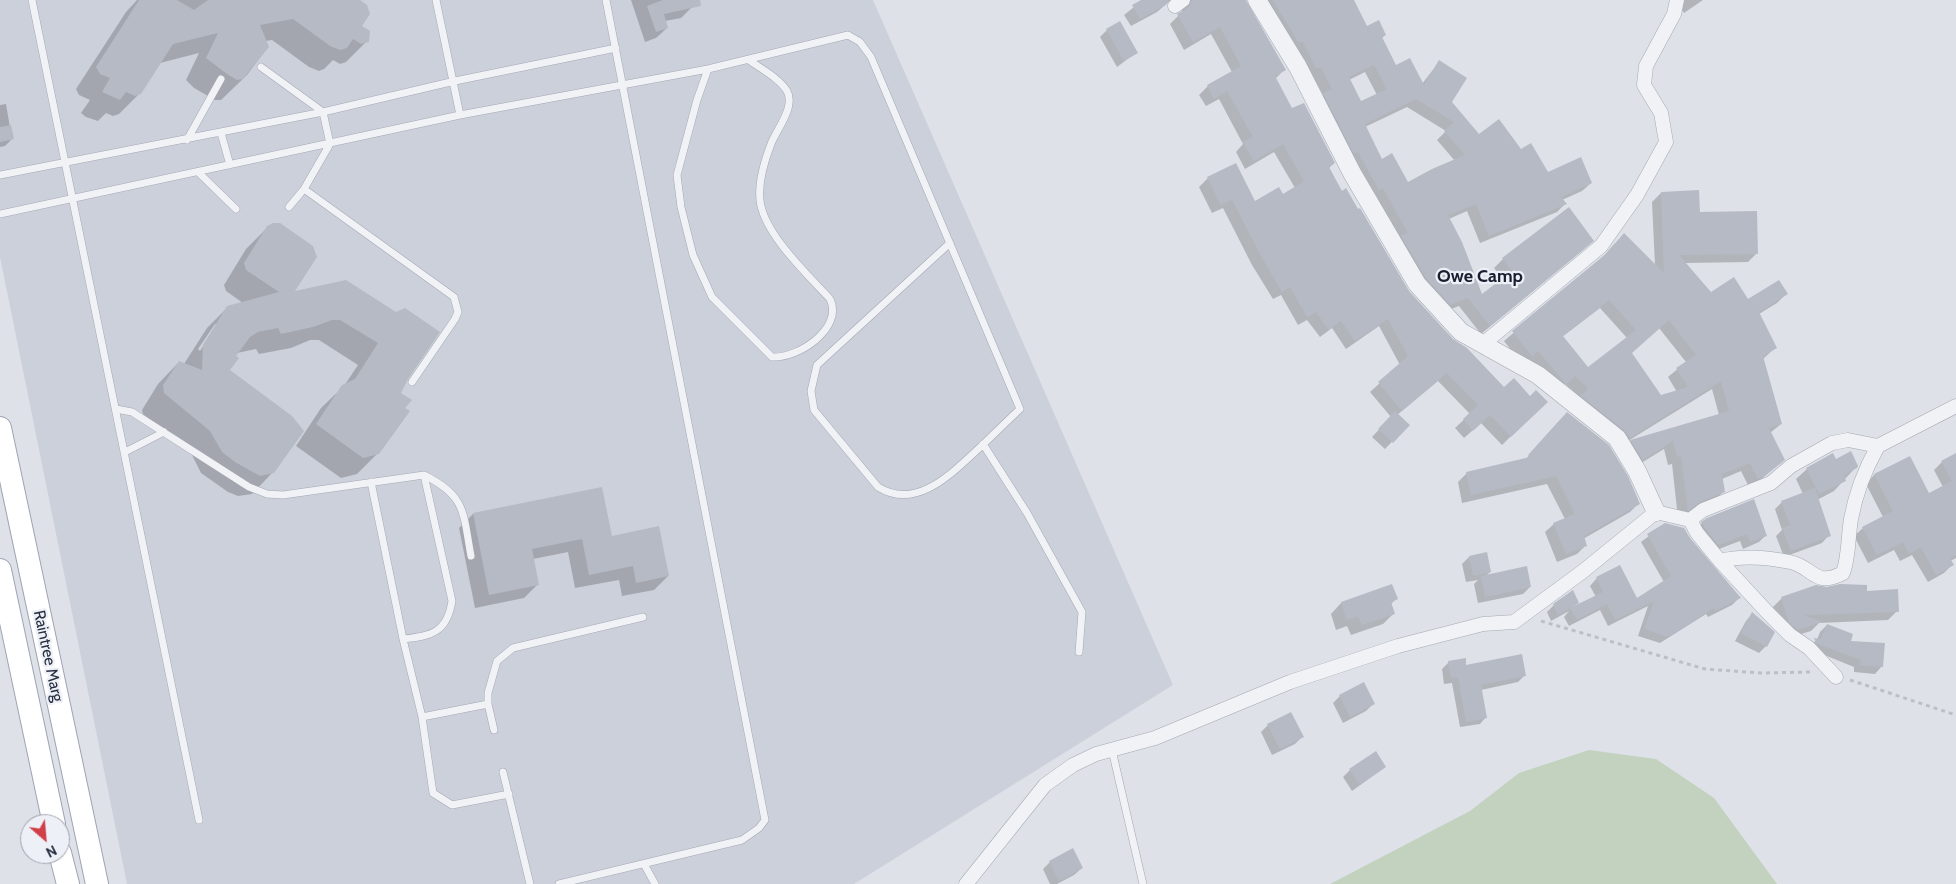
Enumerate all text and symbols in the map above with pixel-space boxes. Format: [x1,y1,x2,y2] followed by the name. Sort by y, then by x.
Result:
[1437,266,1523,288] district label: Owe Camp
[29,608,67,704] street label: Raintree Marg
[20,814,70,864] north arrow
[43,841,60,862] text: N

